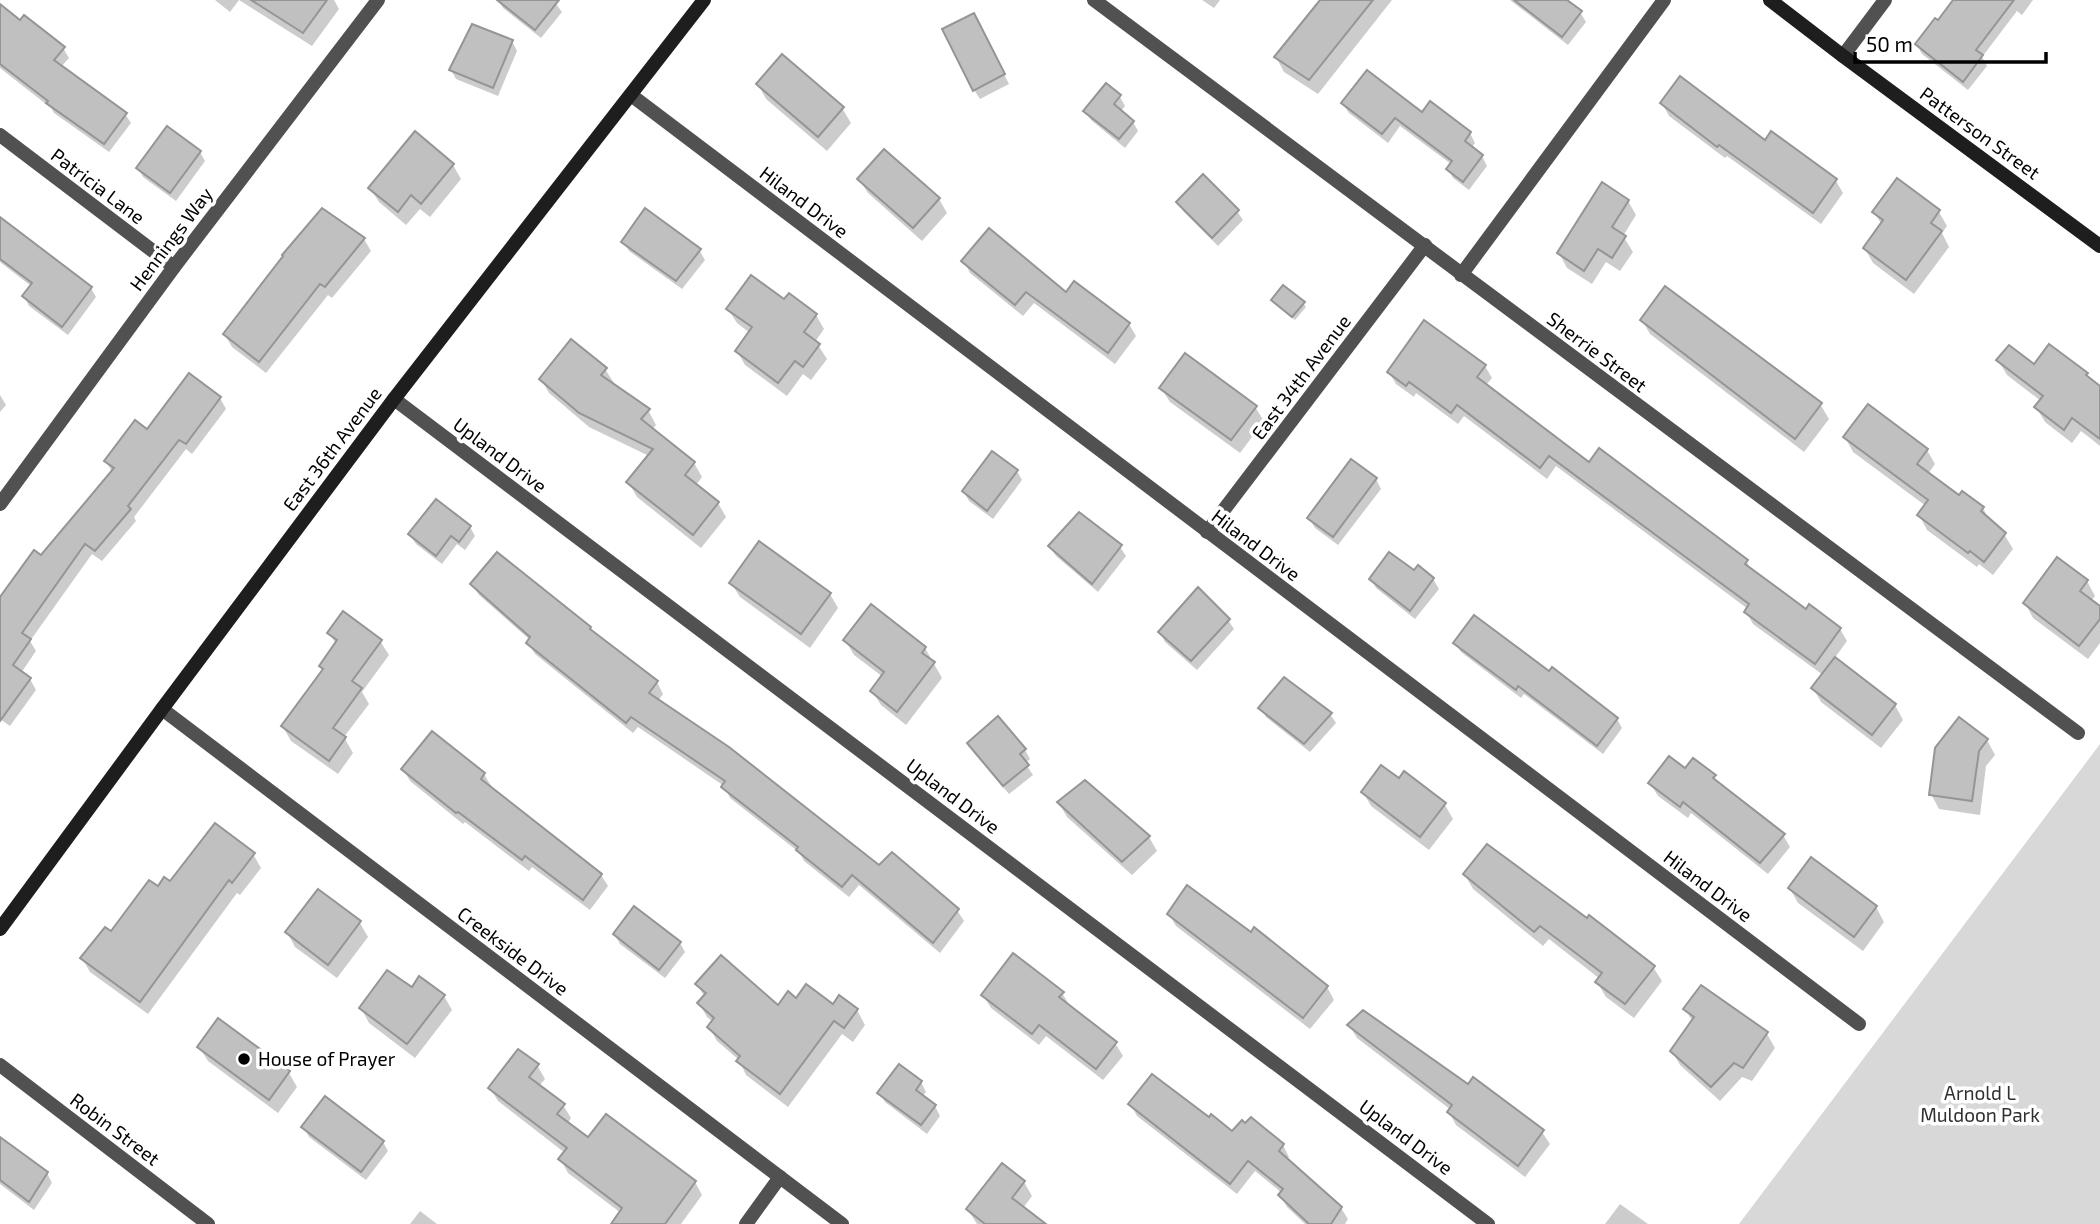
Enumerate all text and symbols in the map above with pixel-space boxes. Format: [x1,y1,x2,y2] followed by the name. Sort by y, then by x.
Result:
[1855,21,2046,65] scale bar
[1866,31,1913,56] text: 50 m
[1916,81,2045,184] street label: Patterson Street
[47,143,150,228] street label: Patricia Lane
[756,161,853,242] street label: Hiland Drive
[124,183,217,295] street label: Hennings Way
[1543,307,1652,397] street label: Sherrie Street
[1246,310,1355,444] street label: East 34th Avenue
[277,382,386,515] street label: East 36th Avenue
[449,412,552,497] street label: Upland Drive
[1208,504,1305,585] street label: Hiland Drive
[902,753,1005,838] street label: Upland Drive
[1660,845,1757,926] street label: Hiland Drive
[453,901,573,1000] street label: Creekside Drive
[258,1047,396,1070] place label: House of Prayer
[236,1051,252,1067] marker: House of Prayer
[1920,1081,2040,1126] park label: Arnold L Muldoon Park
[66,1088,165,1170] street label: Robin Street
[1355,1094,1458,1179] street label: Upland Drive

